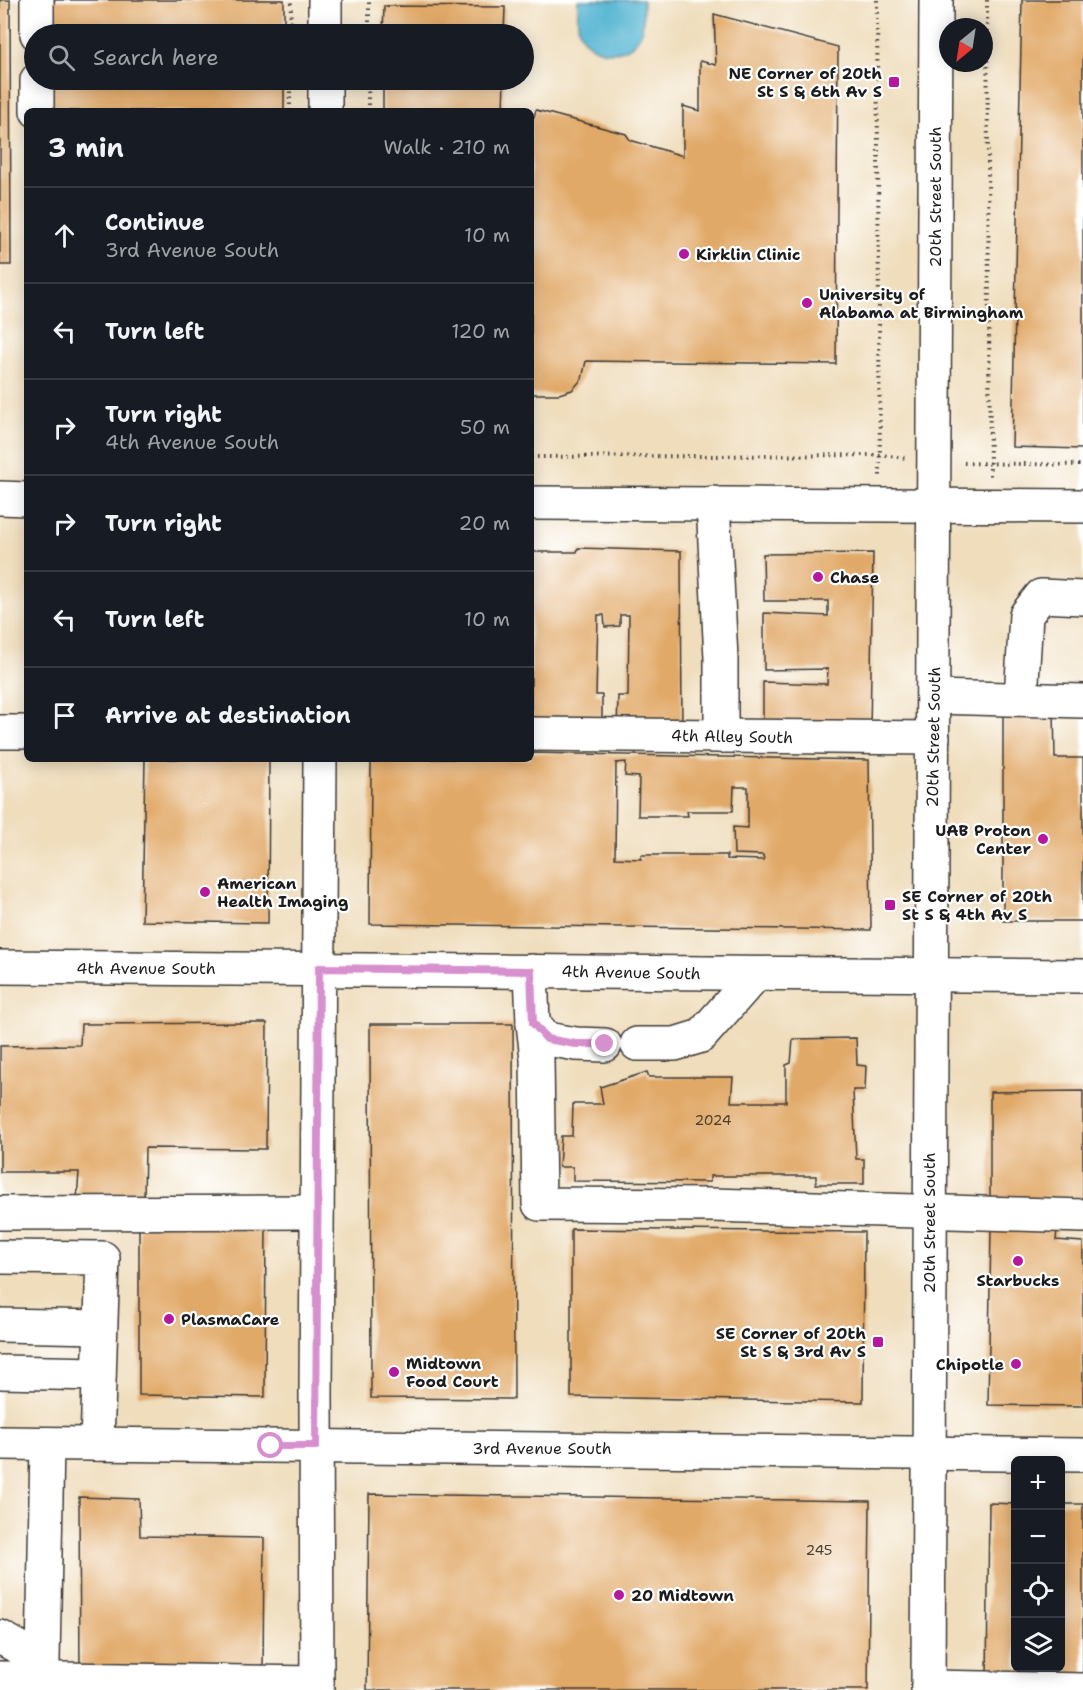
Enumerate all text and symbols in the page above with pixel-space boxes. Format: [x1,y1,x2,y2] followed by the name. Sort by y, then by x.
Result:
[939,18,993,72] north arrow
[24,24,534,90] search box
[45,41,78,74] icon: search
[93,43,219,72] text: Search here
[728,63,882,102] place label: NE Corner of 20th St S & 6th Av S
[887,75,901,89] marker: NE Corner of 20th St S & 6th Av S
[925,127,946,267] street label: 20th Street South
[48,130,124,165] text: 3 min
[384,134,510,160] text: Walk · 210 m
[105,208,205,237] text: Continue
[48,219,81,252] icon: ahead
[464,222,510,248] text: 10 m
[105,237,279,263] text: 3rd Avenue South
[696,244,800,265] place label: Kirklin Clinic
[677,247,691,261] marker: Kirklin Clinic
[819,284,1024,323] place label: University of Alabama at Birmingham
[800,296,814,310] marker: University of Alabama at Birmingham
[48,315,81,348] icon: left
[105,317,204,346] text: Turn left
[451,318,510,344] text: 120 m
[105,400,222,429] text: Turn right
[48,411,81,444] icon: right
[460,414,510,440] text: 50 m
[105,429,279,455] text: 4th Avenue South
[48,507,81,540] icon: right
[105,509,222,538] text: Turn right
[459,510,510,536] text: 20 m
[830,567,880,588] place label: Chase
[811,570,825,584] marker: Chase
[48,603,81,636] icon: left
[105,605,204,634] text: Turn left
[464,606,510,632] text: 10 m
[922,666,945,808] street label: 20th Street South
[48,699,81,732] icon: arrive
[105,701,351,730] text: Arrive at destination
[671,725,793,748] street label: 4th Alley South
[935,820,1031,859] place label: UAB Proton Center
[1036,832,1050,846] marker: UAB Proton Center
[217,873,348,912] place label: American Health Imaging
[198,885,212,899] marker: American Health Imaging
[902,886,1053,925] place label: SE Corner of 20th St S & 4th Av S
[883,898,897,912] marker: SE Corner of 20th St S & 4th Av S
[76,958,216,979] street label: 4th Avenue South
[561,961,701,984] street label: 4th Avenue South
[591,1030,617,1056] route end
[695,1111,732,1129] house number: 2024
[919,1153,940,1293] street label: 20th Street South
[1011,1254,1025,1268] marker: Starbucks
[976,1270,1060,1291] place label: Starbucks
[181,1309,280,1330] place label: PlasmaCare
[162,1312,176,1326] marker: PlasmaCare
[716,1323,866,1362] place label: SE Corner of 20th St S & 3rd Av S
[871,1335,885,1349] marker: SE Corner of 20th St S & 3rd Av S
[406,1353,499,1392] place label: Midtown Food Court
[936,1354,1004,1375] place label: Chipotle
[1009,1357,1023,1371] marker: Chipotle
[387,1365,401,1379] marker: Midtown Food Court
[257,1432,283,1458] route start
[472,1438,612,1459] street label: 3rd Avenue South
[1011,1456,1065,1672] map controls
[1011,1456,1065,1510] button: +
[1011,1510,1065,1564] button: −
[806,1541,832,1559] house number: 245
[1011,1564,1065,1618] button: locate
[631,1585,734,1606] place label: 20 Midtown
[612,1588,626,1602] marker: 20 Midtown
[1011,1618,1065,1672] button: layers

